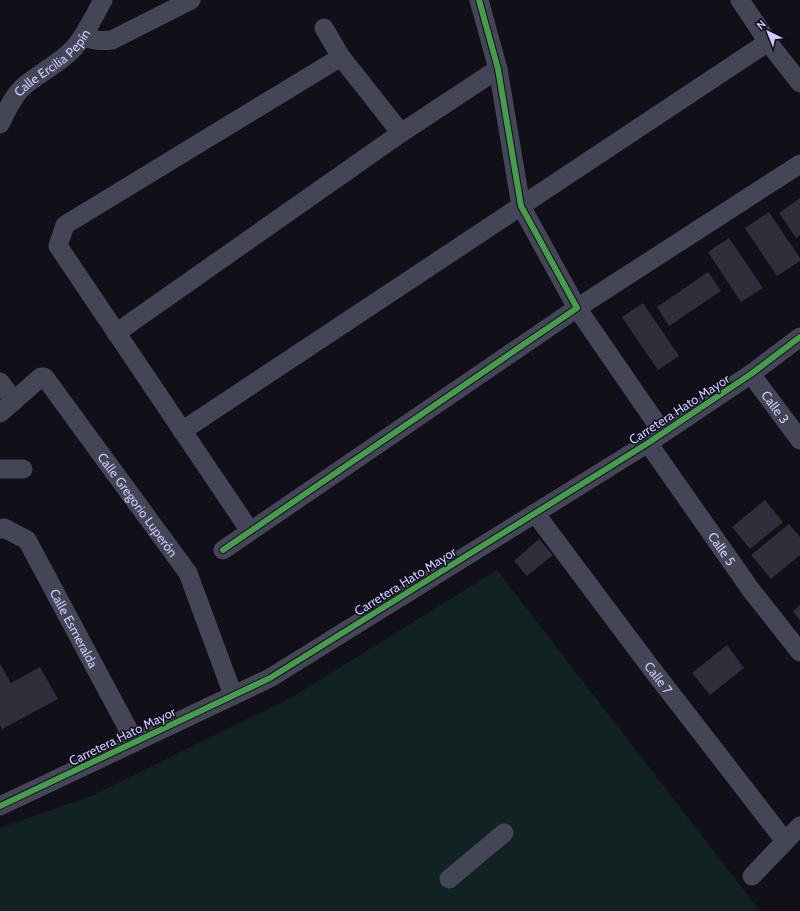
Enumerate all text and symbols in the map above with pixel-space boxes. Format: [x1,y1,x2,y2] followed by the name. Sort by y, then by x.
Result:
[748,12,788,52] north arrow
[754,17,769,32] text: N
[10,26,93,99] street label: Calle Ercilia Pepín
[626,370,733,448] street label: Carretera Hato Mayor
[758,387,793,427] street label: Calle 3
[94,449,181,560] street label: Calle Gregorio Luperón
[705,529,739,568] street label: Calle 5
[351,543,460,619] street label: Carretera Hato Mayor
[46,586,102,671] street label: Calle Esmeralda
[641,658,676,697] street label: Calle 7
[66,703,179,769] street label: Carretera Hato Mayor

